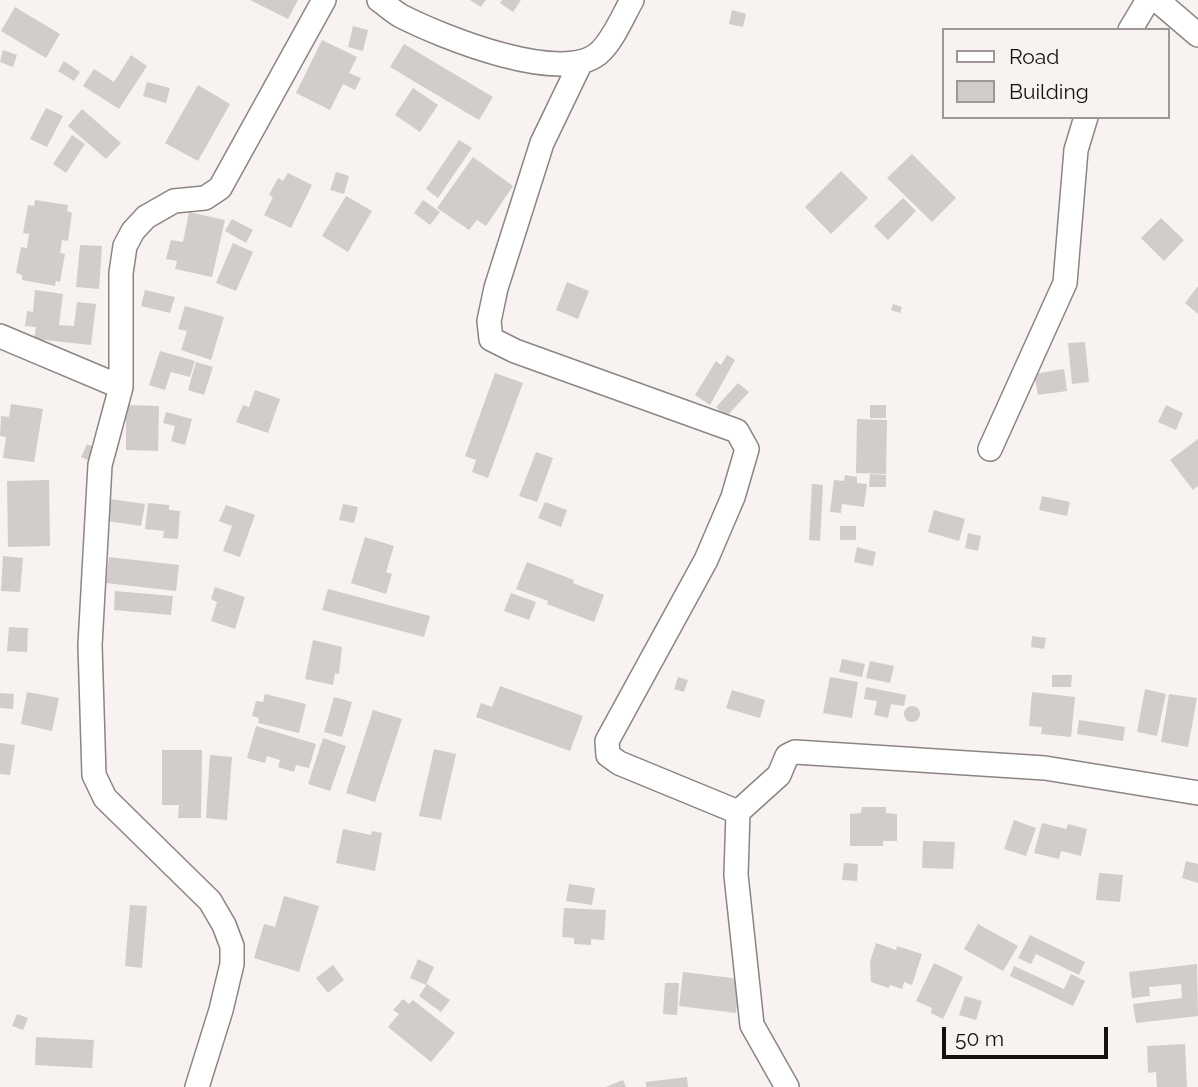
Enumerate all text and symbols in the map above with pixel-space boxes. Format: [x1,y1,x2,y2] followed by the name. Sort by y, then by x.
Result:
[942,28,1170,119] legend
[1009,44,1059,69] text: Road
[1009,79,1089,104] text: Building
[946,1014,1112,1058] scale bar
[955,1026,1004,1051] text: 50 m

